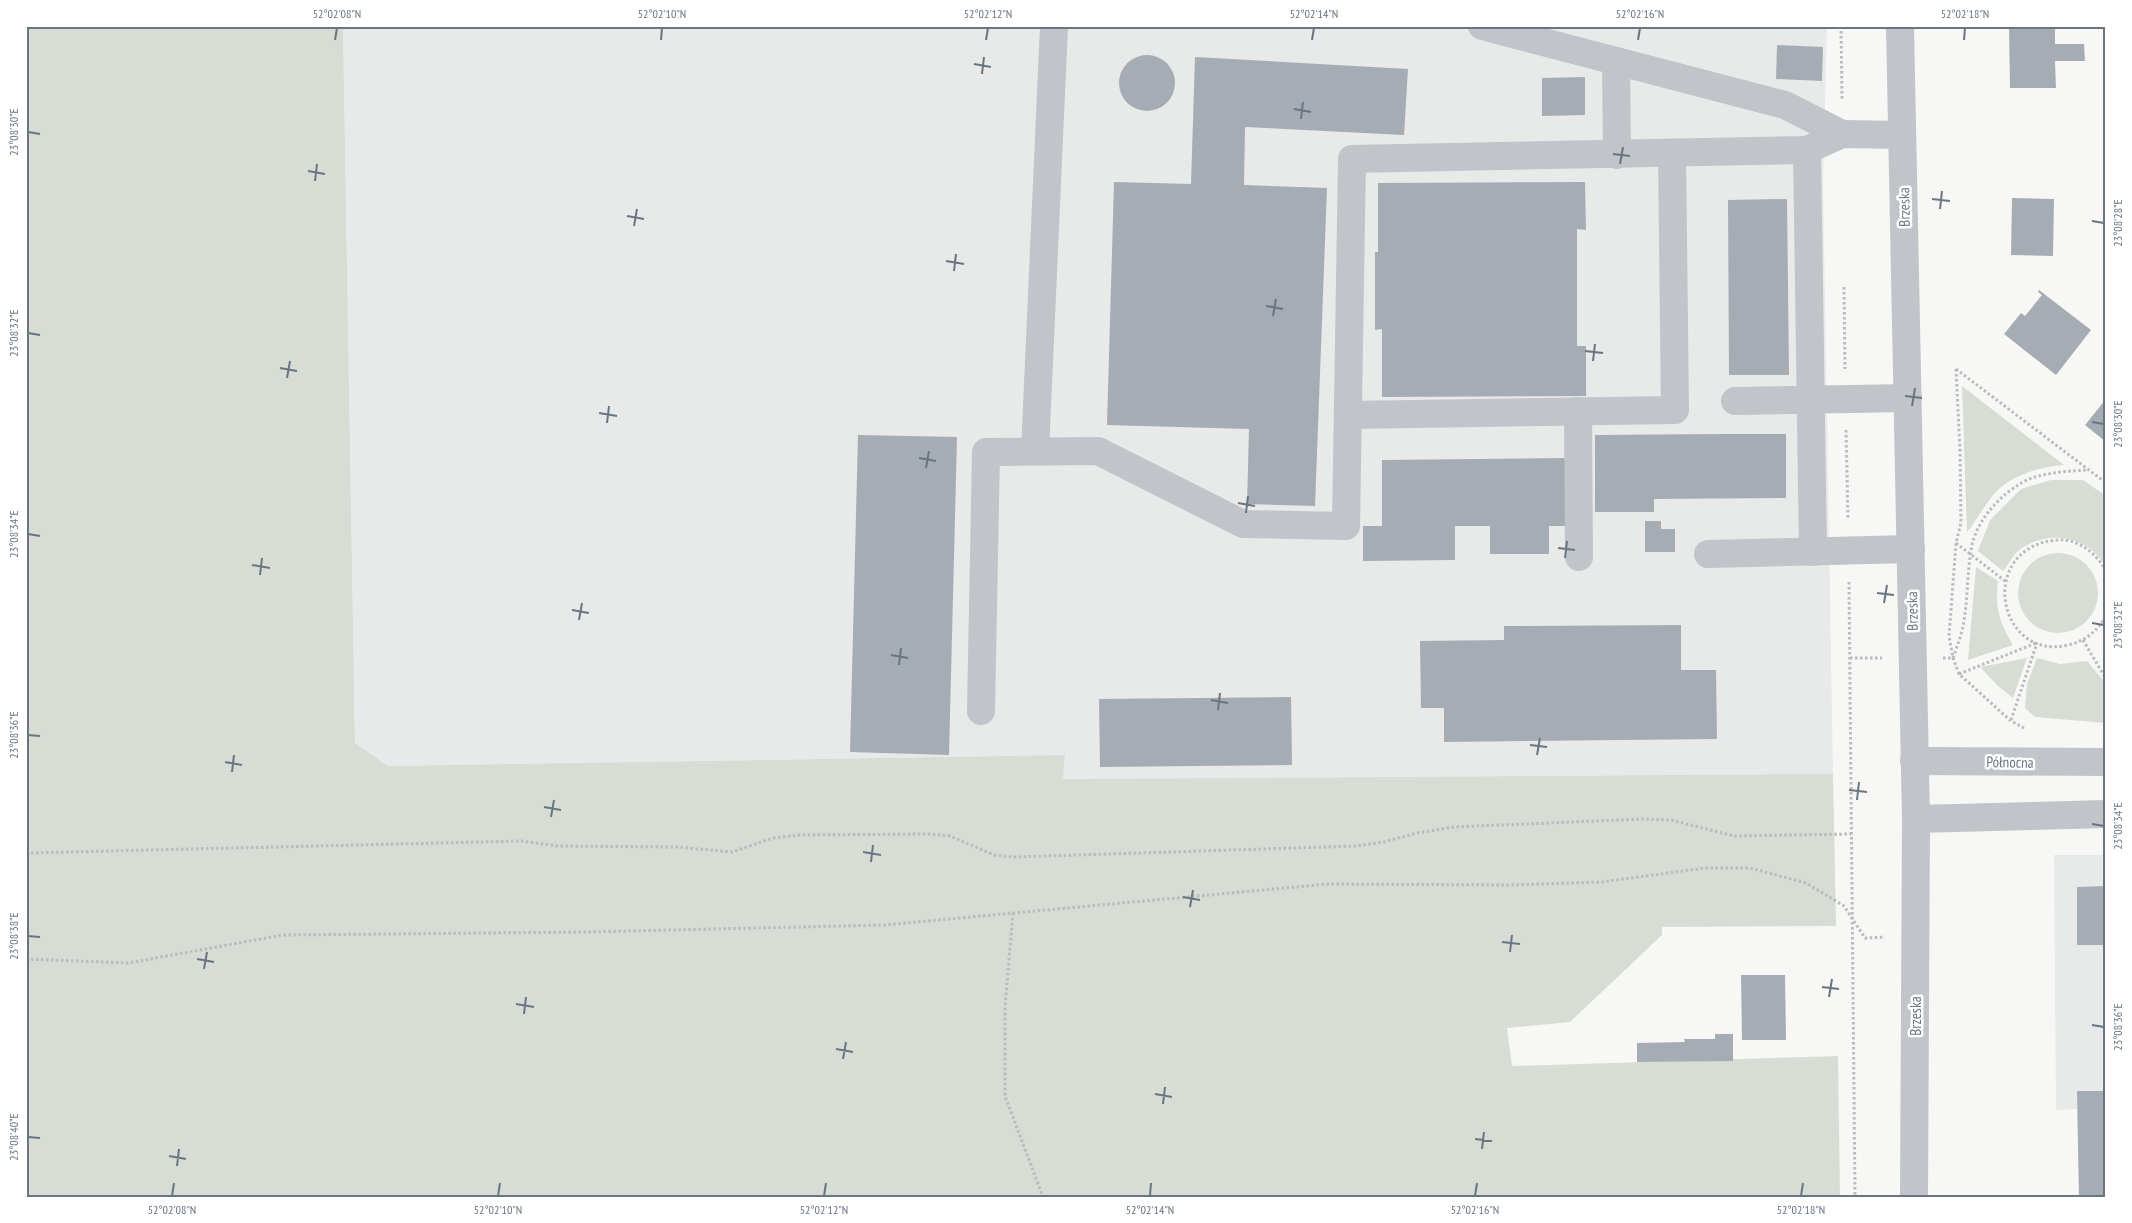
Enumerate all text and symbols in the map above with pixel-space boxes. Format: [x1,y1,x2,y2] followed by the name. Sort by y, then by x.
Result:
[313,6,361,21] text: 52°02'08"N
[638,6,686,21] text: 52°02'10"N
[964,6,1012,21] text: 52°02'12"N
[1290,6,1338,21] text: 52°02'14"N
[1616,6,1664,21] text: 52°02'16"N
[1941,6,1989,21] text: 52°02'18"N
[6,108,21,156] text: 23°08'30"E
[1894,187,1914,227] street label: Brzeska
[2110,199,2125,247] text: 23°08'28"E
[6,309,21,357] text: 23°08'32"E
[2110,400,2125,448] text: 23°08'30"E
[6,510,21,558] text: 23°08'34"E
[1902,591,1922,631] street label: Brzeska
[2110,601,2125,649] text: 23°08'32"E
[6,711,21,759] text: 23°08'36"E
[1986,752,2034,772] street label: Północna
[2110,802,2125,850] text: 23°08'34"E
[6,912,21,960] text: 23°08'38"E
[1906,996,1925,1036] street label: Brzeska
[2110,1003,2125,1051] text: 23°08'36"E
[6,1113,21,1161] text: 23°08'40"E
[148,1202,196,1217] text: 52°02'08"N
[474,1202,522,1217] text: 52°02'10"N
[800,1202,848,1217] text: 52°02'12"N
[1126,1202,1174,1217] text: 52°02'14"N
[1451,1202,1499,1217] text: 52°02'16"N
[1777,1202,1825,1217] text: 52°02'18"N

